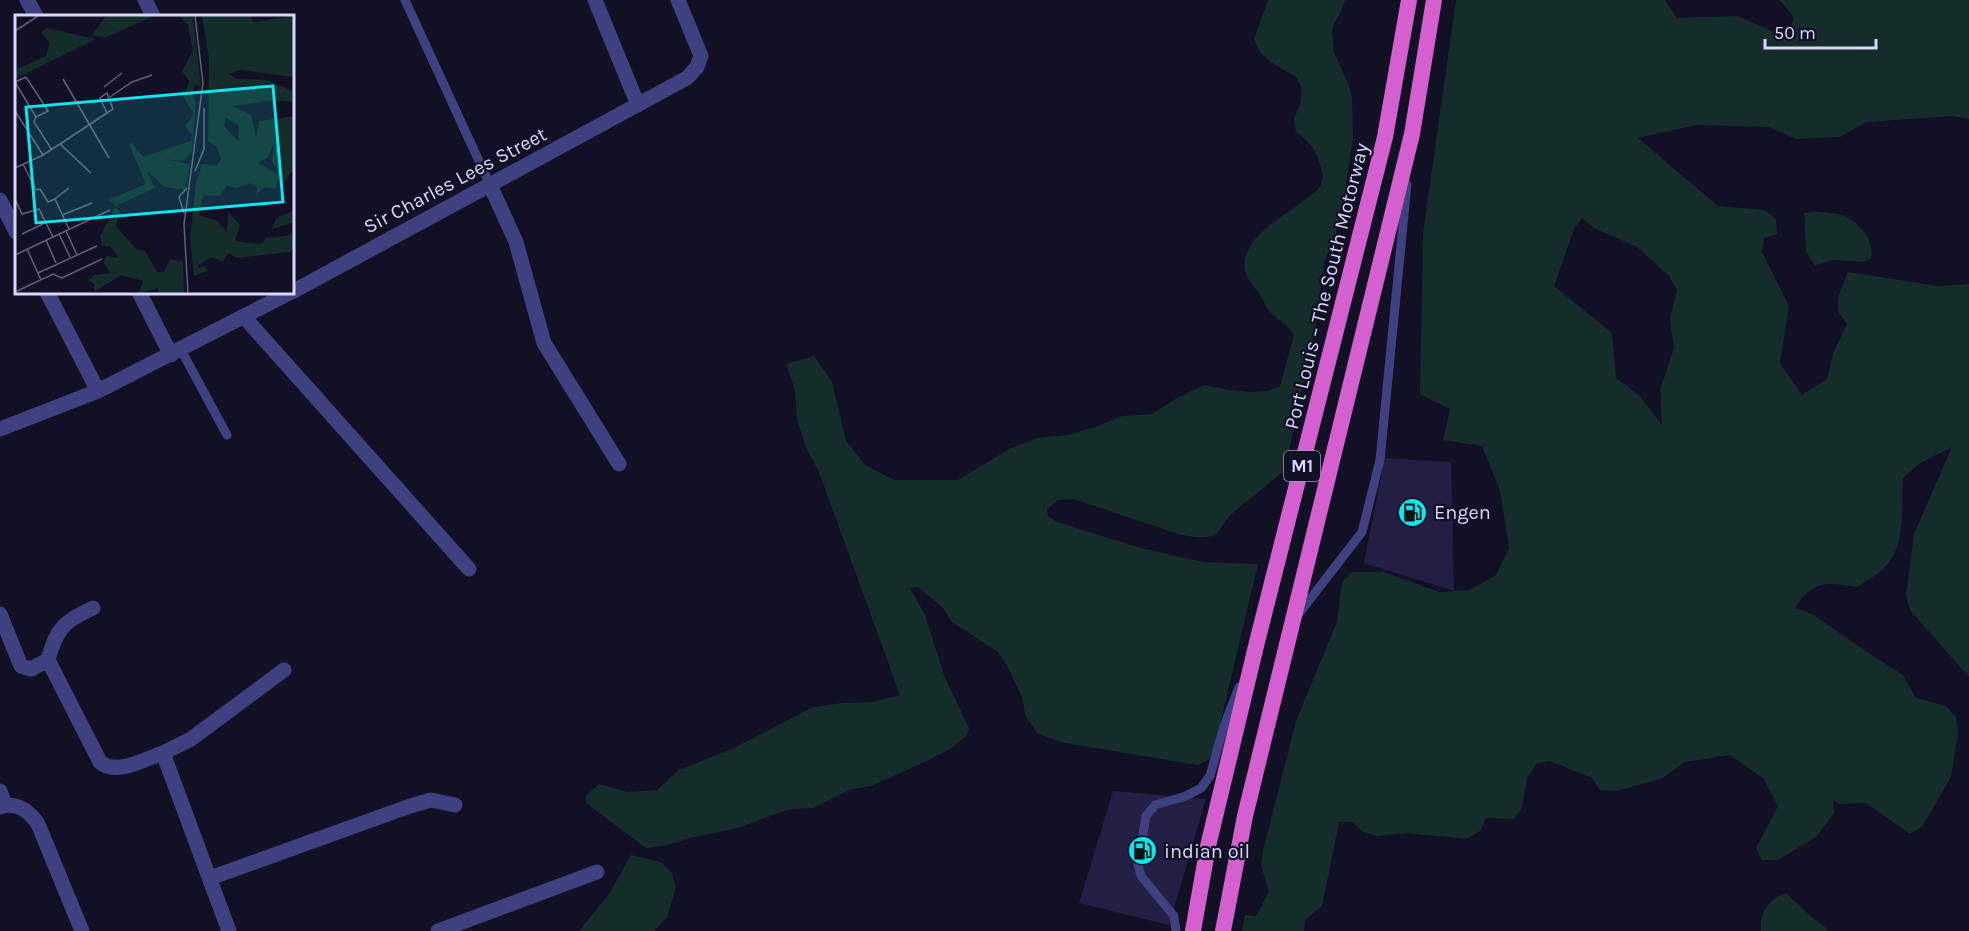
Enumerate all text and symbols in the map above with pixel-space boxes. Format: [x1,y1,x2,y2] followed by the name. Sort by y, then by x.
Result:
[1765,12,1876,50] scale bar
[15,15,294,294] inset map
[1774,22,1816,44] text: 50 m
[360,122,551,238] street label: Sir Charles Lees Street
[1280,141,1373,432] street label: Port Louis – The South Motorway
[1284,451,1320,481] road number: M1
[1397,496,1429,528] fuel station icon: Engen
[1434,501,1491,524] place label: Engen
[1127,835,1159,867] fuel station icon: indian oil
[1164,840,1250,863] place label: indian oil

